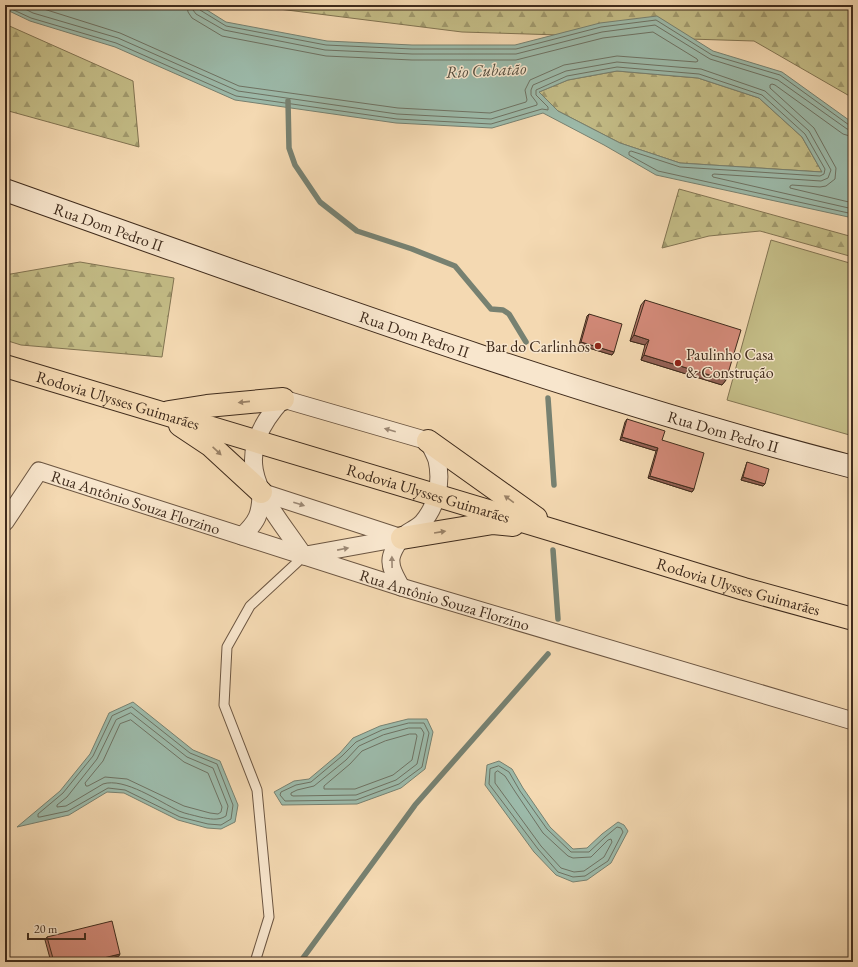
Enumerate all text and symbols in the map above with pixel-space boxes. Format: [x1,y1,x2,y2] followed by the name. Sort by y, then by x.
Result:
[445,57,528,83] water label: Rio Cubatão
[51,198,167,257] street label: Rua Dom Pedro II
[357,306,472,363] street label: Rua Dom Pedro II
[486,336,590,357] place label: Bar do Carlinhos
[593,341,603,351] marker: Bar do Carlinhos
[686,344,774,383] place label: Paulinho Casa & Construção
[673,358,683,368] marker: Paulinho Casa & Construção
[34,366,202,435] street label: Rodovia Ulysses Guimarães
[238,399,250,406] one-way arrow
[665,406,782,458] street label: Rua Dom Pedro II
[384,427,396,433] one-way arrow
[212,447,222,456] one-way arrow
[344,459,512,528] street label: Rodovia Ulysses Guimarães
[48,466,223,539] street label: Rua Antônio Souza Florzino
[503,495,514,503] one-way arrow
[293,502,305,508] one-way arrow
[434,528,447,534] one-way arrow
[337,545,349,551] one-way arrow
[654,553,823,621] street label: Rodovia Ulysses Guimarães
[389,555,395,568] one-way arrow
[357,564,532,636] street label: Rua Antônio Souza Florzino
[28,915,85,941] scale bar
[34,921,58,937] text: 20 m

